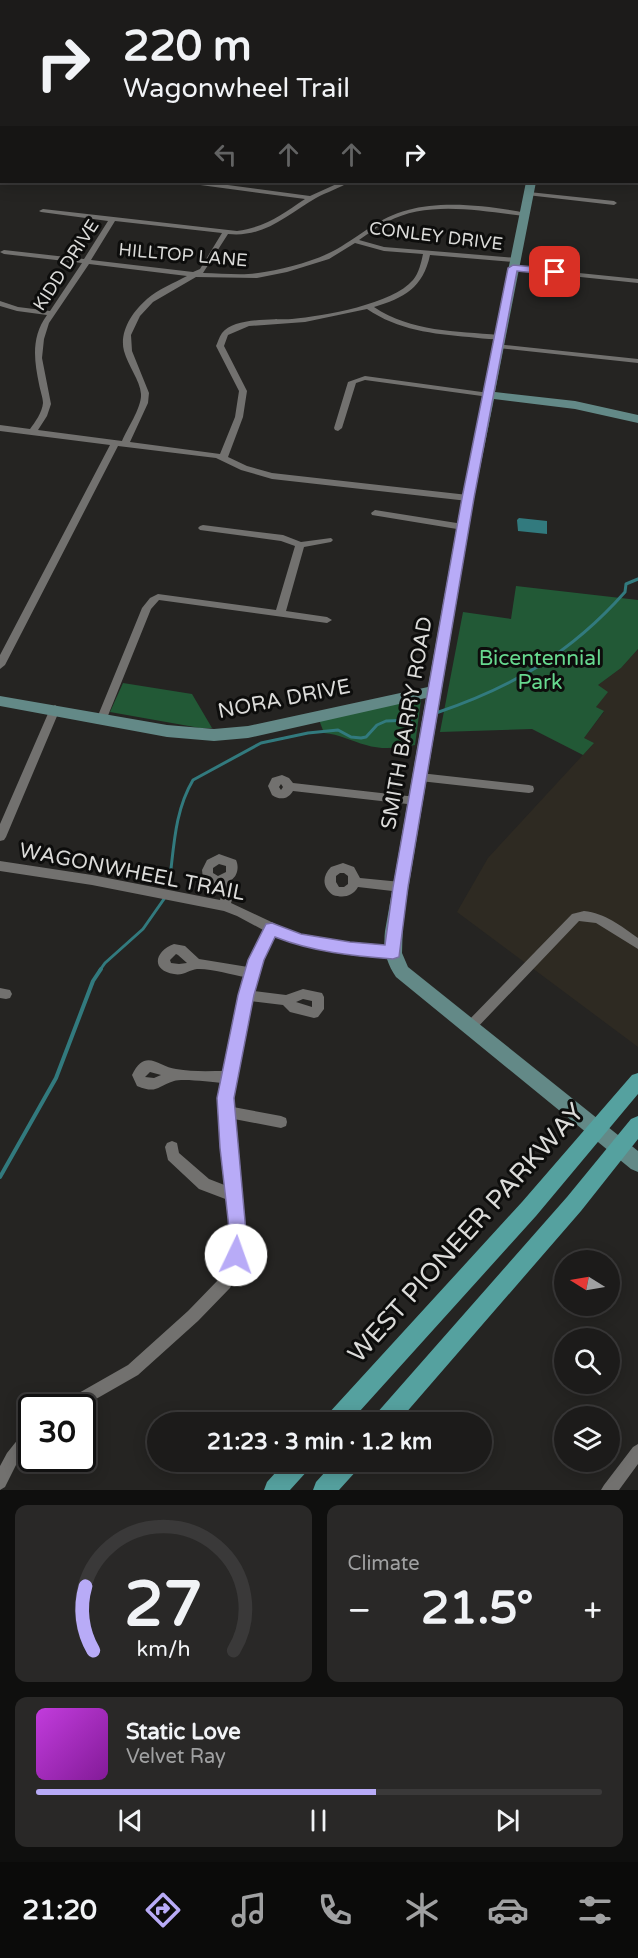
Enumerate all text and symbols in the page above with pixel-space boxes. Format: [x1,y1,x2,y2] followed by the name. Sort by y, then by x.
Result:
[123,21,252,72] text: 220 m
[24,24,102,102] icon: right
[123,72,350,105] text: Wagonwheel Trail
[209,138,242,171] icon: left
[272,138,305,171] icon: ahead
[335,138,368,171] icon: ahead
[398,138,431,171] icon: right
[28,215,104,315] street label: KIDD DRIVE
[368,217,504,255] street label: CONLEY DRIVE
[118,238,248,272] street label: HILLTOP LANE
[529,246,580,297] pin
[538,255,571,288] icon: arrive
[376,615,438,831] street label: SMITH BARRY ROAD
[479,646,601,695] park label: Bicentennial Park
[216,674,352,724] street label: NORA DRIVE
[17,838,247,906] street label: WAGONWHEEL TRAIL
[341,1097,591,1369] street label: WEST PIONEER PARKWAY
[204,1223,268,1287] position arrow
[554,1250,620,1316] north arrow
[554,1250,620,1472] map controls
[554,1328,620,1394] button: search
[18,1394,96,1472] speed limit sign: 30
[554,1406,620,1472] button: layers
[207,1429,432,1455] text: 21:23 · 3 min · 1.2 km
[348,1552,420,1576] text: Climate
[124,1568,202,1643] text: 27
[421,1582,534,1636] text: 21.5°
[348,1591,371,1630] text: −
[583,1591,602,1630] text: +
[136,1636,190,1662] text: km/h
[126,1719,241,1745] text: Static Love
[126,1745,226,1769] text: Velvet Ray
[114,1804,147,1837] icon: previous
[302,1804,335,1837] icon: pause
[491,1804,524,1837] icon: next
[142,1889,184,1931] icon: directions
[228,1889,270,1931] icon: music
[314,1889,356,1931] icon: phone
[401,1889,443,1931] icon: climate
[487,1889,529,1931] icon: car
[574,1889,616,1931] icon: filters
[22,1894,97,1927] text: 21:20

